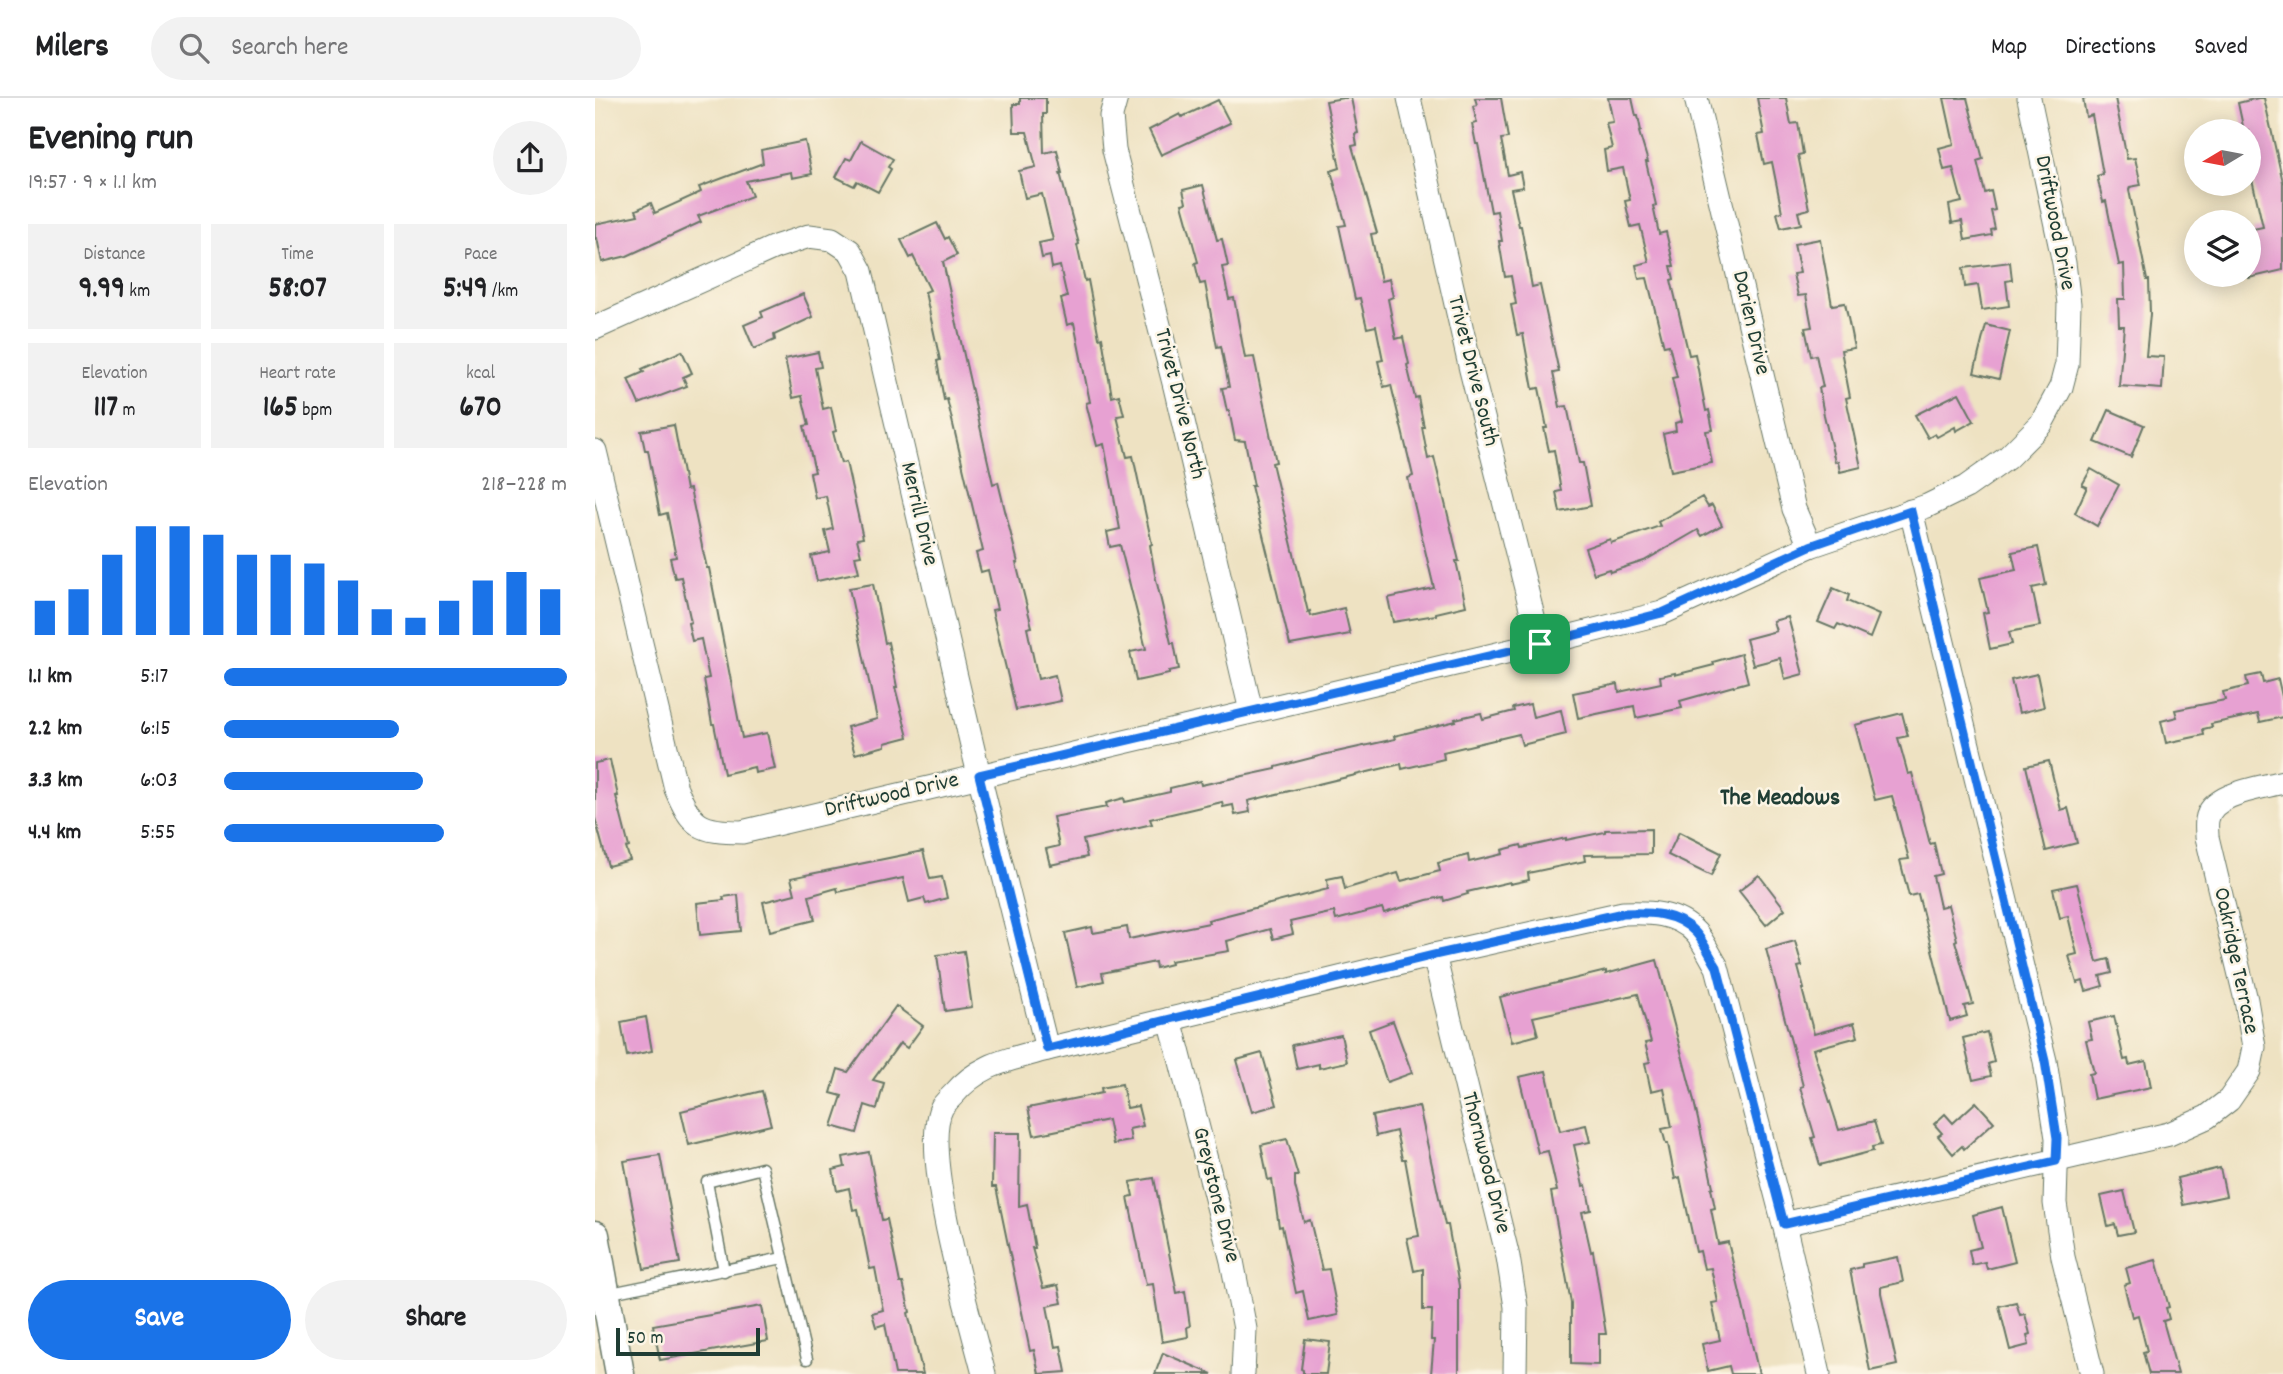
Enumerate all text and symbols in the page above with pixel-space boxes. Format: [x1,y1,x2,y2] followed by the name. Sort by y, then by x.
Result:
[151,17,641,80] search box
[35,25,109,72] text: Milers
[175,29,213,67] icon: search
[231,30,348,67] text: Search here
[1991,31,2027,65] text: Map
[2065,31,2156,65] text: Directions
[2194,31,2248,65] text: Saved
[28,113,193,168] text: Evening run
[2184,119,2261,196] north arrow
[2184,119,2261,287] map controls
[493,121,567,195] button: share
[2025,153,2083,293] street label: Driftwood Drive
[28,167,157,200] text: 19:57 · 9 × 1.1 km
[2184,210,2261,287] button: layers
[84,242,145,269] text: Distance
[281,242,314,269] text: Time
[464,242,497,269] text: Pace
[1722,268,1778,378] street label: Darien Drive
[79,269,125,312] text: 9.99
[268,269,327,312] text: 58:07
[443,269,488,312] text: 5:49
[125,279,150,306] text: km
[488,279,518,306] text: /km
[1437,292,1507,450] street label: Trivet Drive South
[1144,325,1214,483] street label: Trivet Drive North
[81,361,148,388] text: Elevation
[259,361,336,388] text: Heart rate
[466,361,495,388] text: kcal
[93,388,118,431] text: 117
[263,388,298,431] text: 165
[459,388,502,431] text: 670
[118,398,136,425] text: m
[298,398,332,425] text: bpm
[890,459,946,569] street label: Merrill Drive
[28,469,108,502] text: Elevation
[481,469,567,502] text: 218–228 m
[1510,614,1570,674] pin
[1521,625,1559,663] icon: arrive
[28,661,72,694] text: 1.1 km
[140,661,168,694] text: 5:17
[28,713,82,746] text: 2.2 km
[140,713,171,746] text: 6:15
[28,765,83,798] text: 3.3 km
[140,765,178,798] text: 6:03
[822,765,962,827] street label: Driftwood Drive
[1720,782,1840,816] district label: The Meadows
[28,817,81,850] text: 4.4 km
[140,817,176,850] text: 5:55
[2203,885,2267,1037] street label: Oakridge Terrace
[1451,1089,1519,1237] street label: Thornwood Drive
[1182,1124,1248,1266] street label: Greystone Drive
[28,1280,291,1360] button: Save
[305,1280,567,1360] button: Share
[616,1325,759,1357] scale bar
[627,1326,664,1353] text: 50 m

